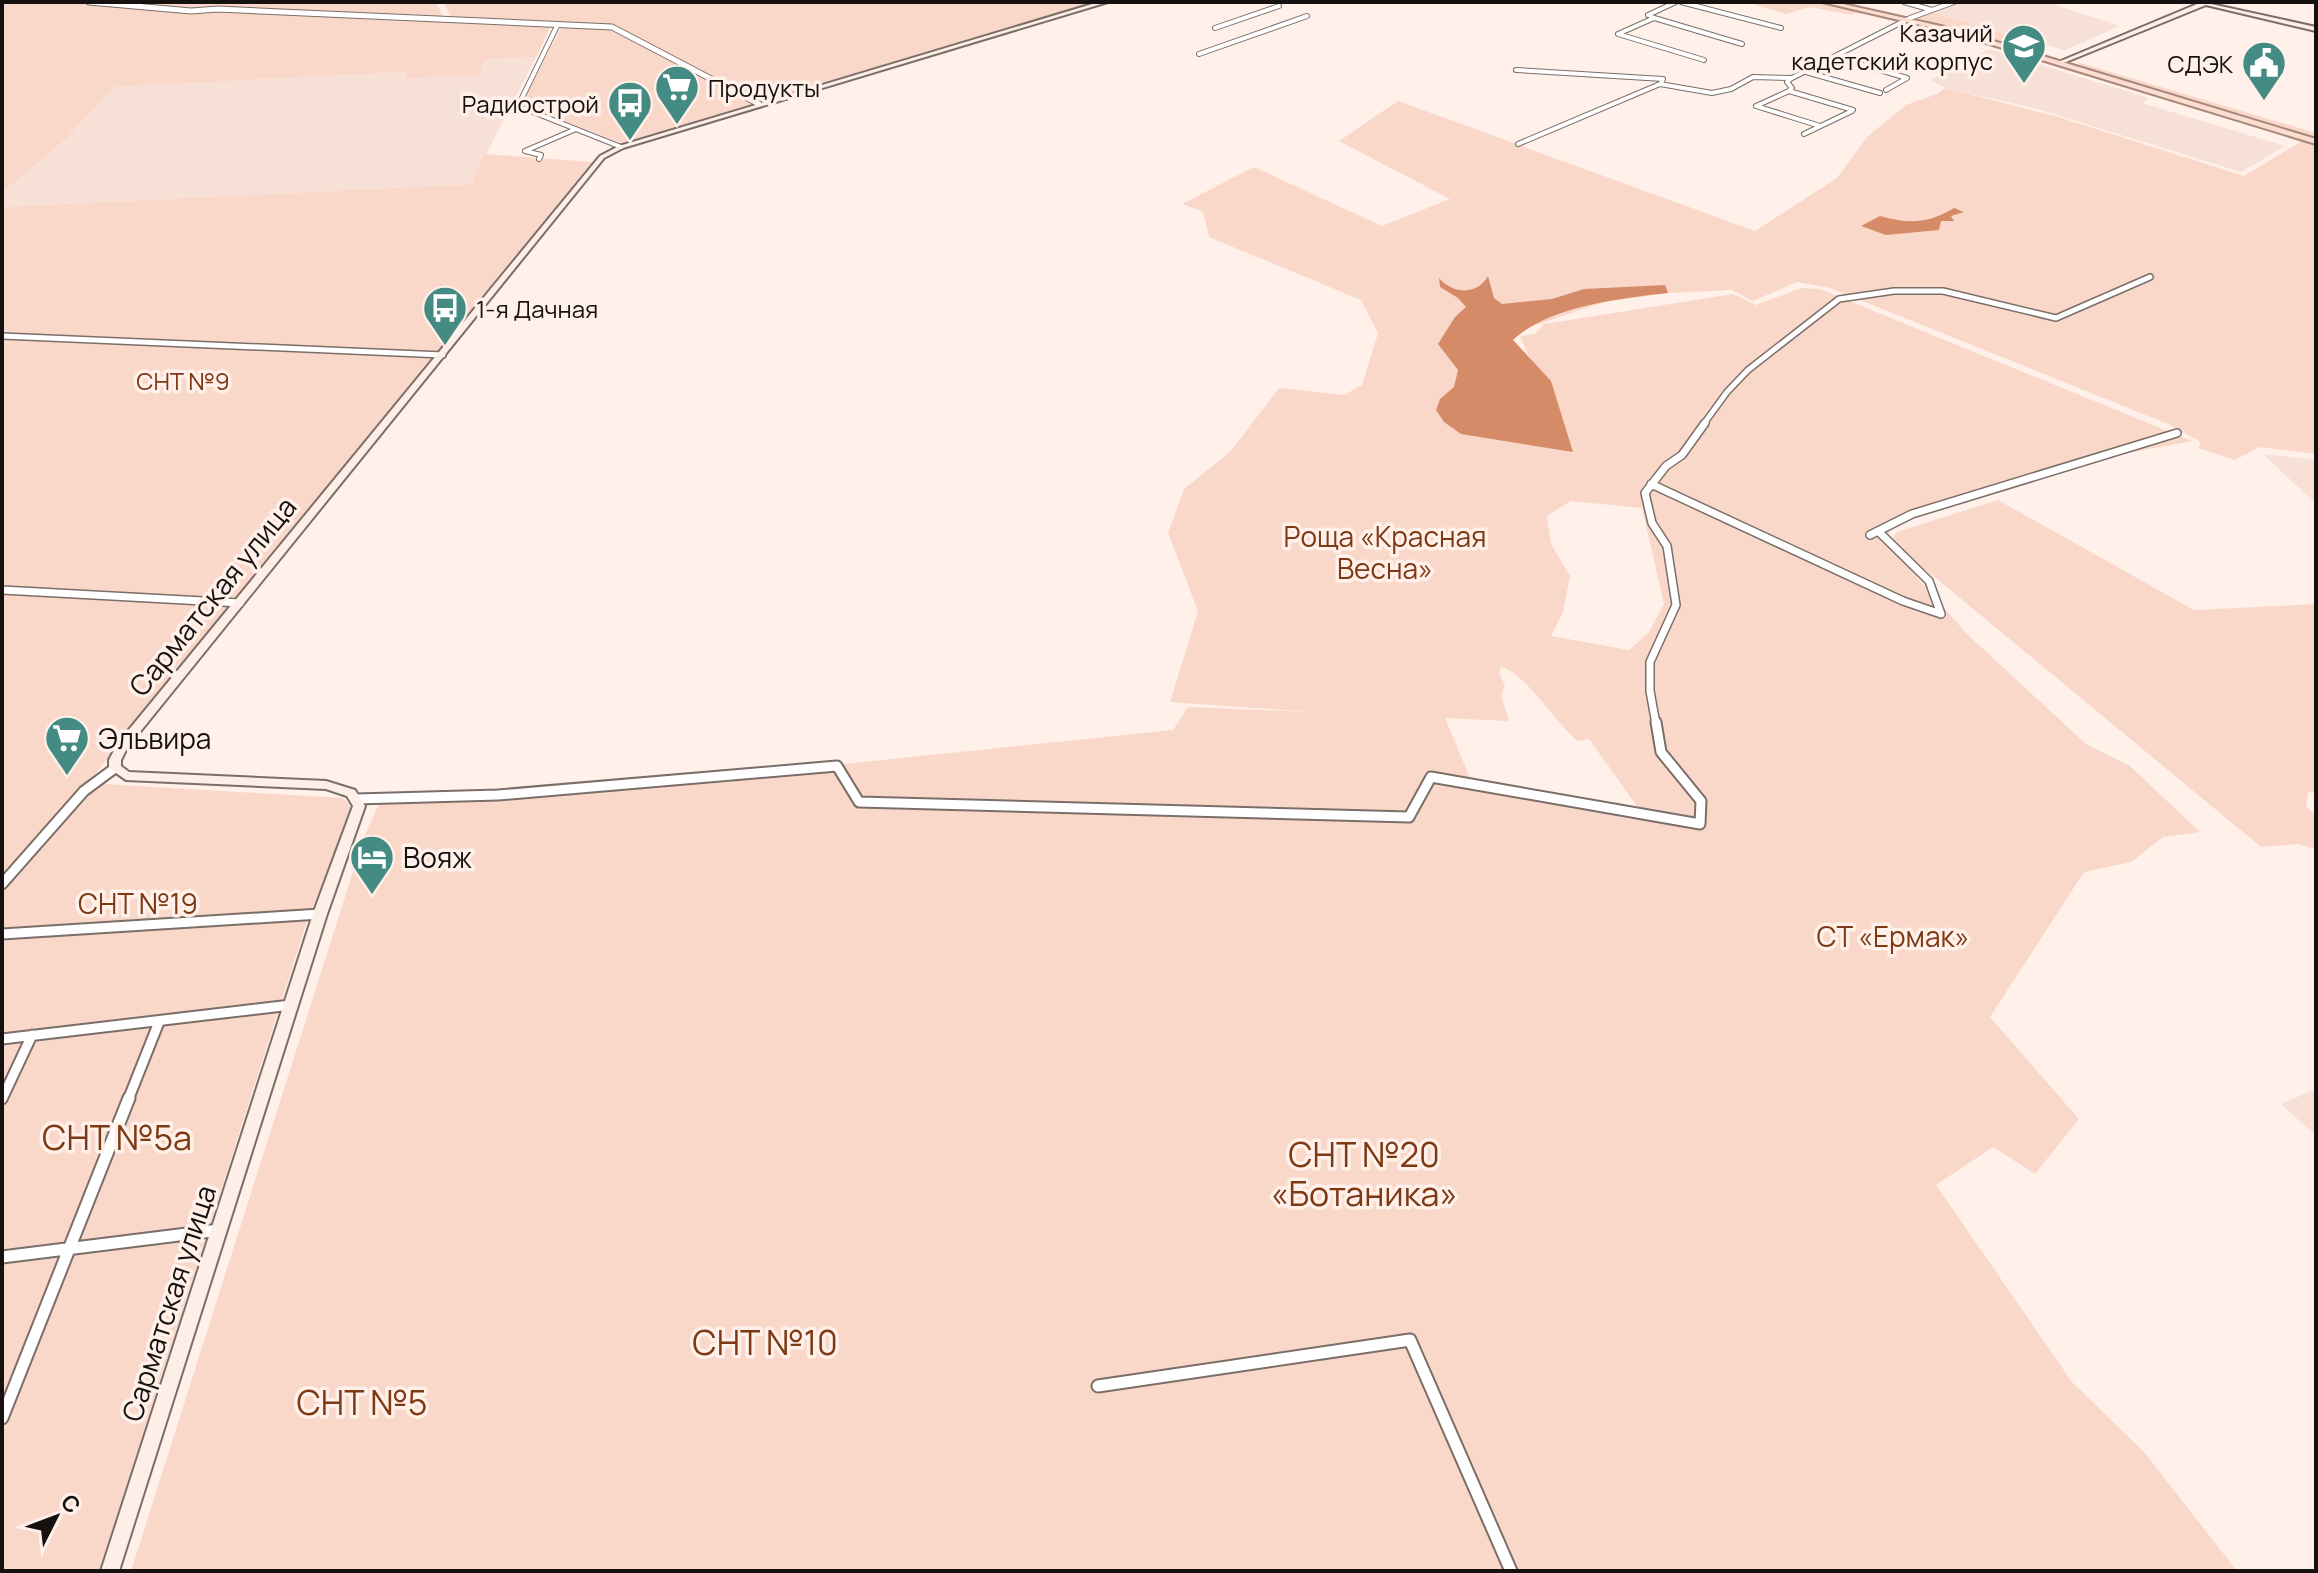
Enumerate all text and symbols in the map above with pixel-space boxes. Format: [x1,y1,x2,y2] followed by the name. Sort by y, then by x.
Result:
[1791,16,1993,77] place label: Казачий кадетский корпус
[2000,22,2048,85] school or university icon: Казачий кадетский корпус
[2240,39,2288,102] public building icon: СДЭК
[2167,47,2234,80] place label: СДЭК
[653,63,701,126] supermarket icon: Продукты
[708,71,820,104] place label: Продукты
[606,79,654,142] bus stop icon: Радиострой
[462,87,599,120] place label: Радиострой
[421,284,469,347] bus stop icon: 1-я Дачная
[476,292,598,325] place label: 1-я Дачная
[136,364,230,397] park label: СНТ №9
[120,488,304,704] street label: Сарматская улица
[1284,517,1486,587] park label: Роща «Красная Весна»
[43,714,91,777] supermarket icon: Эльвира
[98,719,211,757] place label: Эльвира
[348,833,396,896] hotel icon: Вояж
[403,838,472,876] place label: Вояж
[78,884,198,922] park label: СНТ №19
[1817,917,1969,955] park label: СТ «Ермак»
[42,1114,192,1160] park label: СНТ №5а
[1270,1131,1458,1216] park label: СНТ №20 «Ботаника»
[112,1180,224,1426] street label: Сарматская улица
[692,1319,838,1365] park label: СНТ №10
[297,1379,427,1425] park label: СНТ №5
[16,1477,96,1557] north arrow
[54,1488,87,1520] text: С

